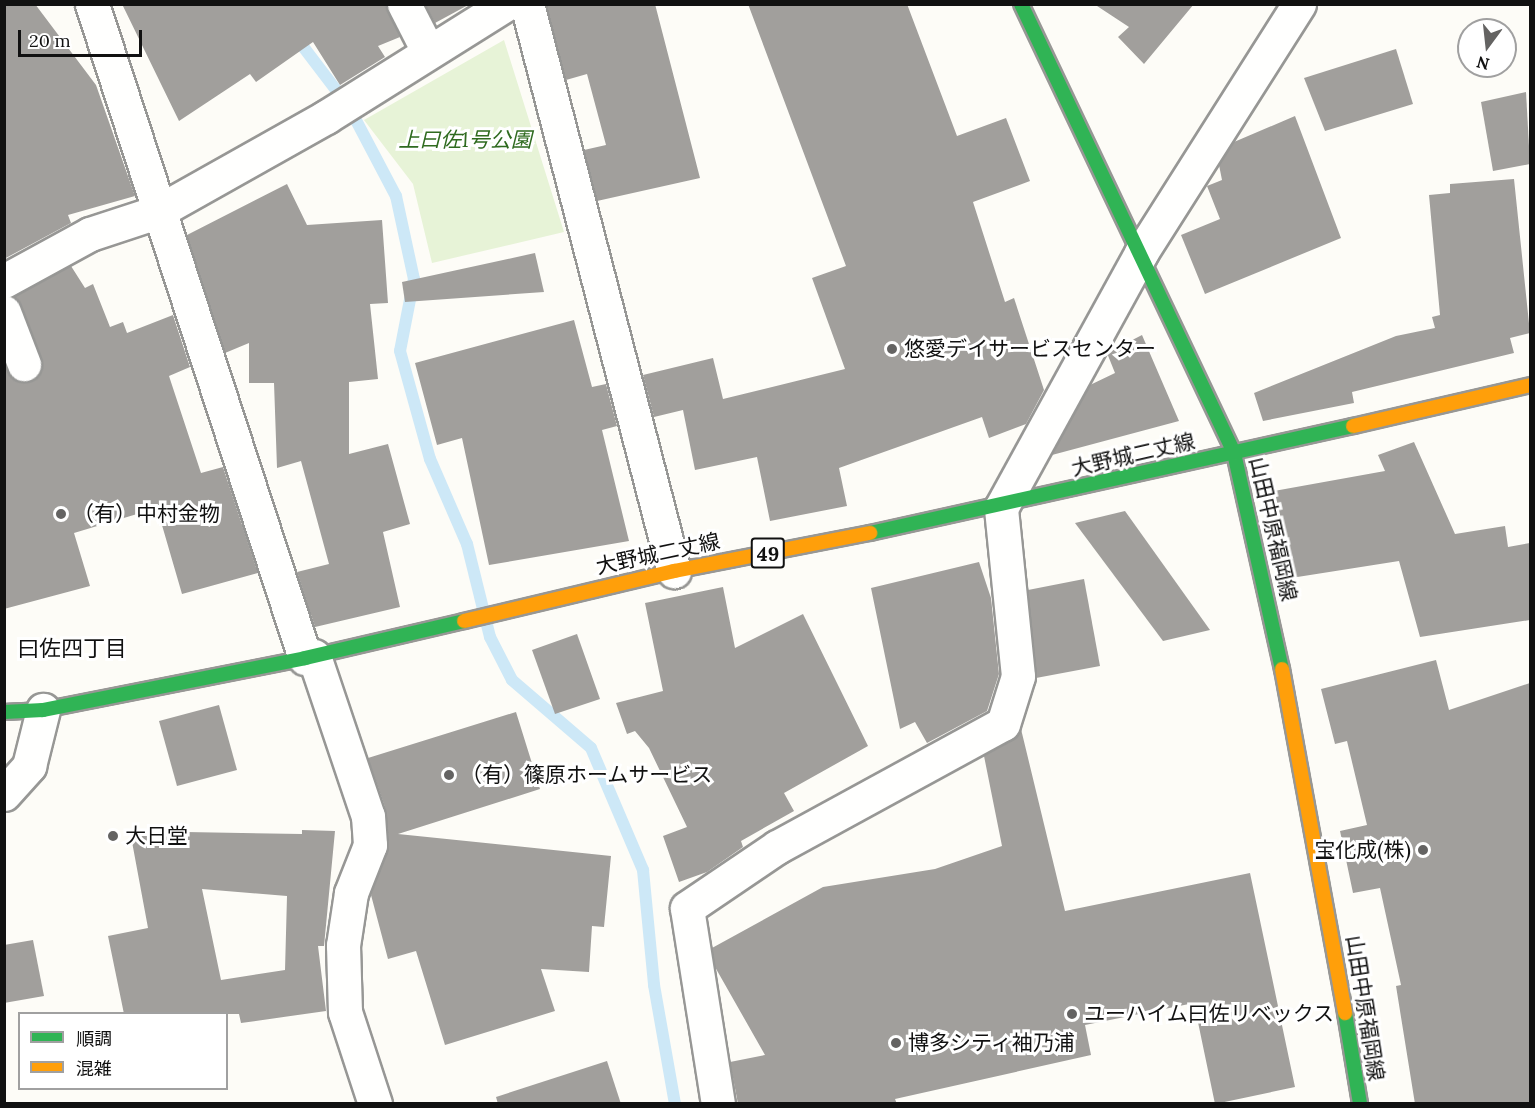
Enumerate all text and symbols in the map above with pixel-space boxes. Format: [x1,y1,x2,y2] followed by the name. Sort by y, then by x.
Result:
[21,18,146,56] scale bar
[1457,18,1517,78] north arrow
[29,29,71,52] text: 20 m
[1474,52,1491,75] text: N
[398,127,532,153] park label: 上曰佐1号公園
[904,336,1156,362] place label: 悠愛デイサービスセンター
[885,342,899,356] marker: 悠愛デイサービスセンター
[1069,429,1197,481] street label: 大野城二丈線
[1244,455,1302,603] street label: 山田中原福岡線
[73,501,220,527] place label: （有）中村金物
[54,507,68,521] marker: （有）中村金物
[594,529,722,579] street label: 大野城二丈線
[750,536,786,570] road number: 49
[17,636,127,662] district label: 曰佐四丁目
[461,762,713,788] place label: （有）篠原ホームサービス
[442,768,456,782] marker: （有）篠原ホームサービス
[125,823,188,849] place label: 大日堂
[106,829,120,843] marker: 大日堂
[1314,837,1411,863] place label: 宝化成(株)
[1416,843,1430,857] marker: 宝化成(株)
[1341,933,1389,1083] street label: 山田中原福岡線
[1084,1001,1336,1027] place label: ユーハイム曰佐リベックス
[1065,1007,1079,1021] marker: ユーハイム曰佐リベックス
[18,1012,228,1090] legend
[76,1027,112,1050] text: 順調
[908,1030,1076,1056] place label: 博多シティ袖乃浦
[889,1036,903,1050] marker: 博多シティ袖乃浦
[76,1057,112,1080] text: 混雑

